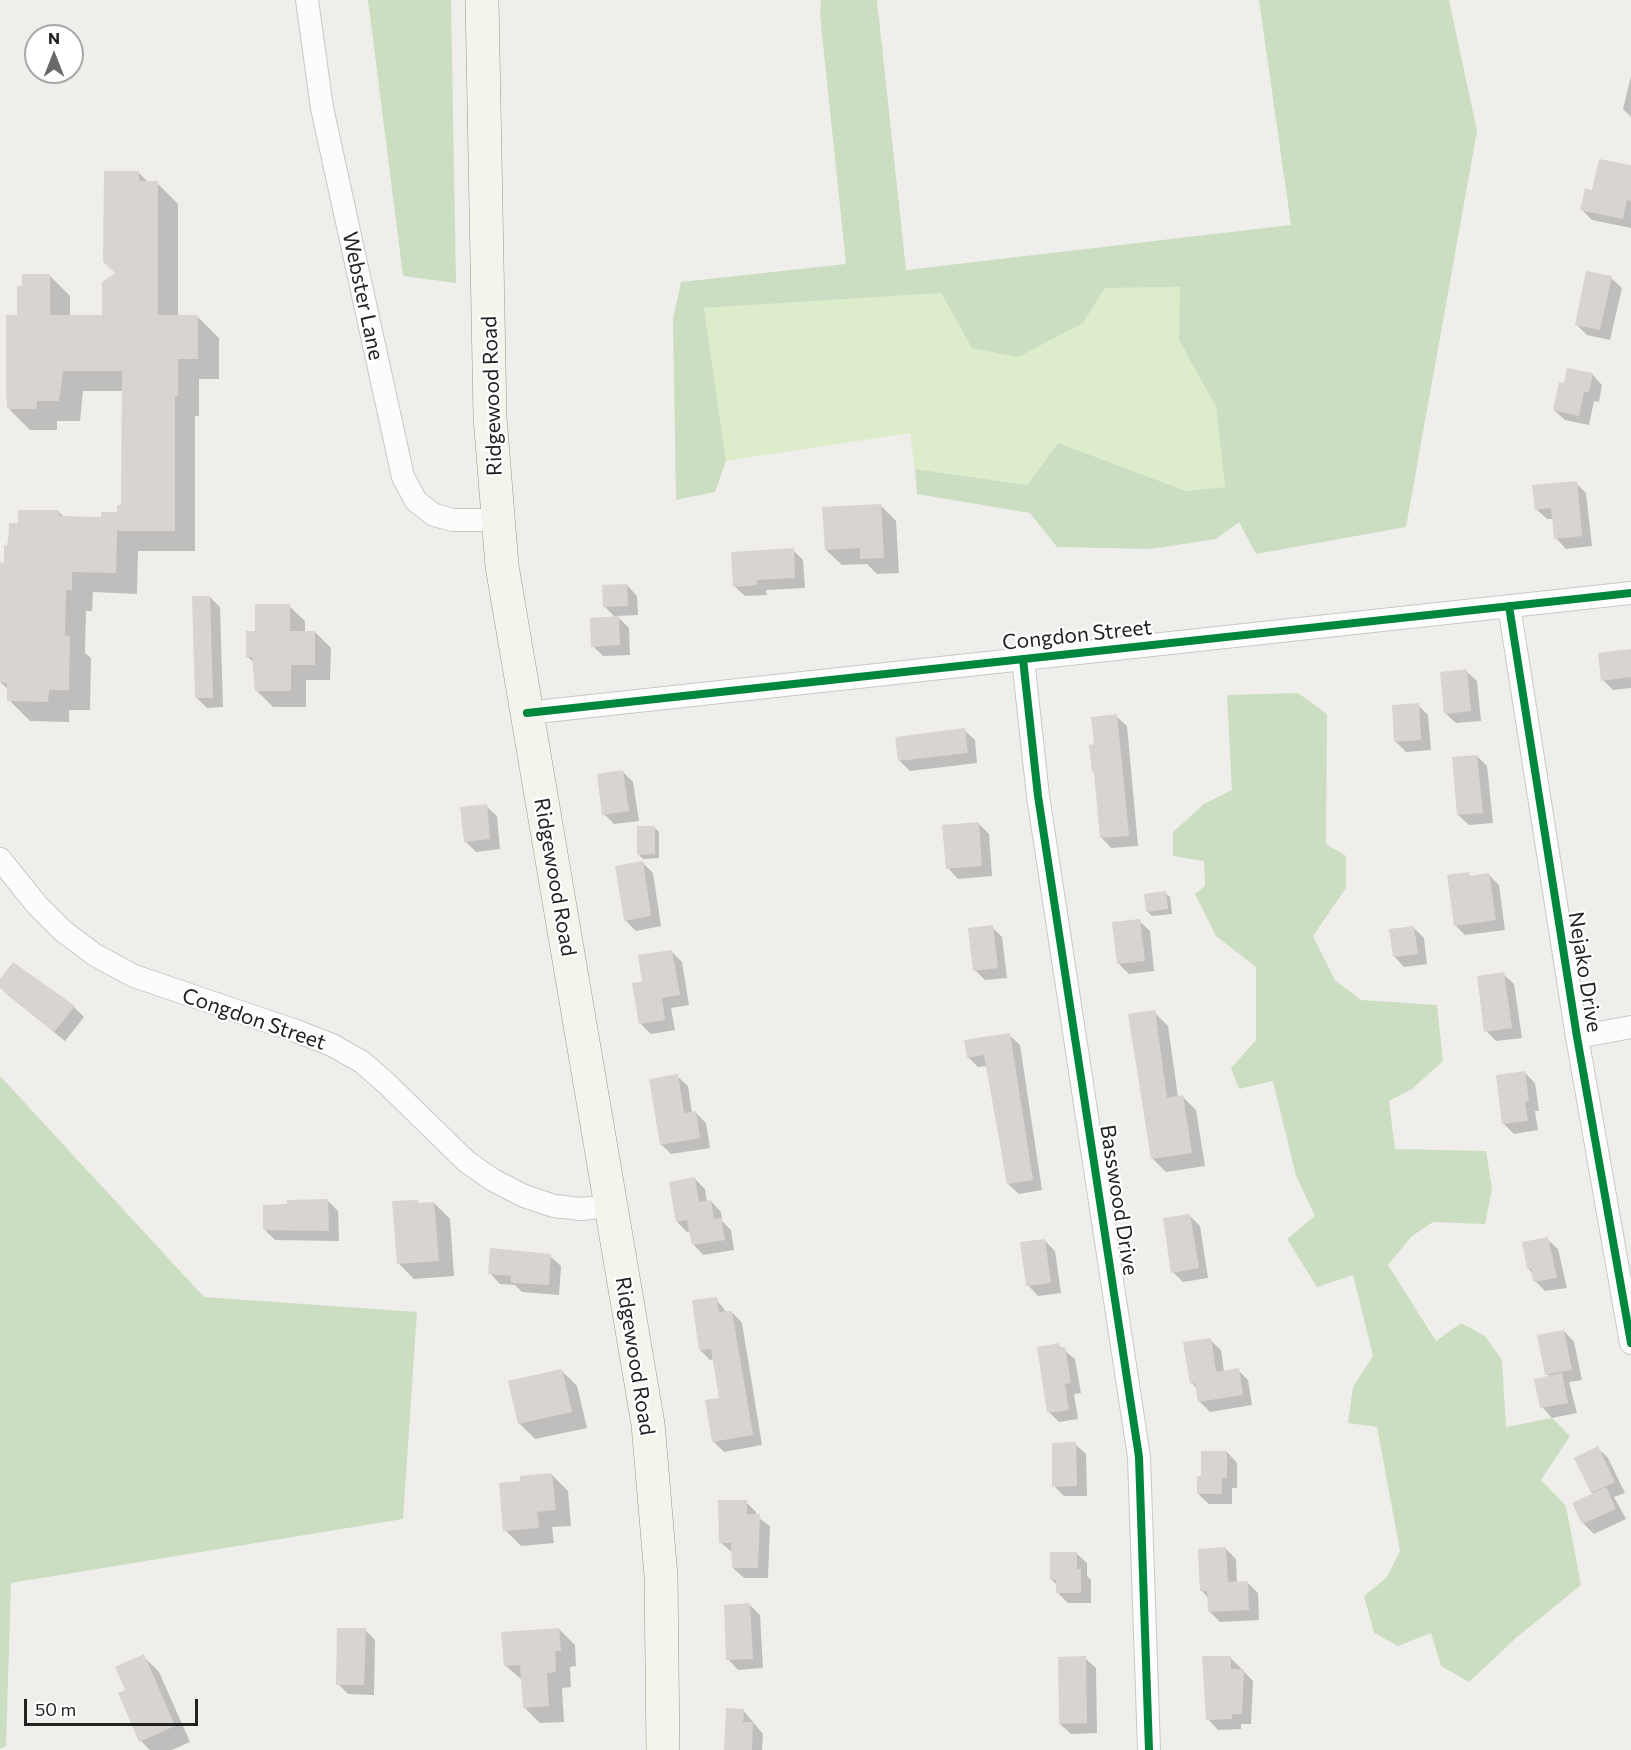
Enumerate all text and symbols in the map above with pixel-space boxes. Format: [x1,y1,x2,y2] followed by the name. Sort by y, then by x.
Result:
[24,24,84,84] north arrow
[48,28,60,47] text: N
[337,229,389,363] street label: Webster Lane
[477,315,507,477] street label: Ridgewood Road
[1001,615,1153,655] street label: Congdon Street
[529,796,581,958] street label: Ridgewood Road
[1563,910,1607,1034] street label: Nejako Drive
[179,983,329,1055] street label: Congdon Street
[1095,1123,1143,1277] street label: Basswood Drive
[610,1275,660,1437] street label: Ridgewood Road
[27,1687,201,1725] scale bar
[35,1698,76,1720] text: 50 m

